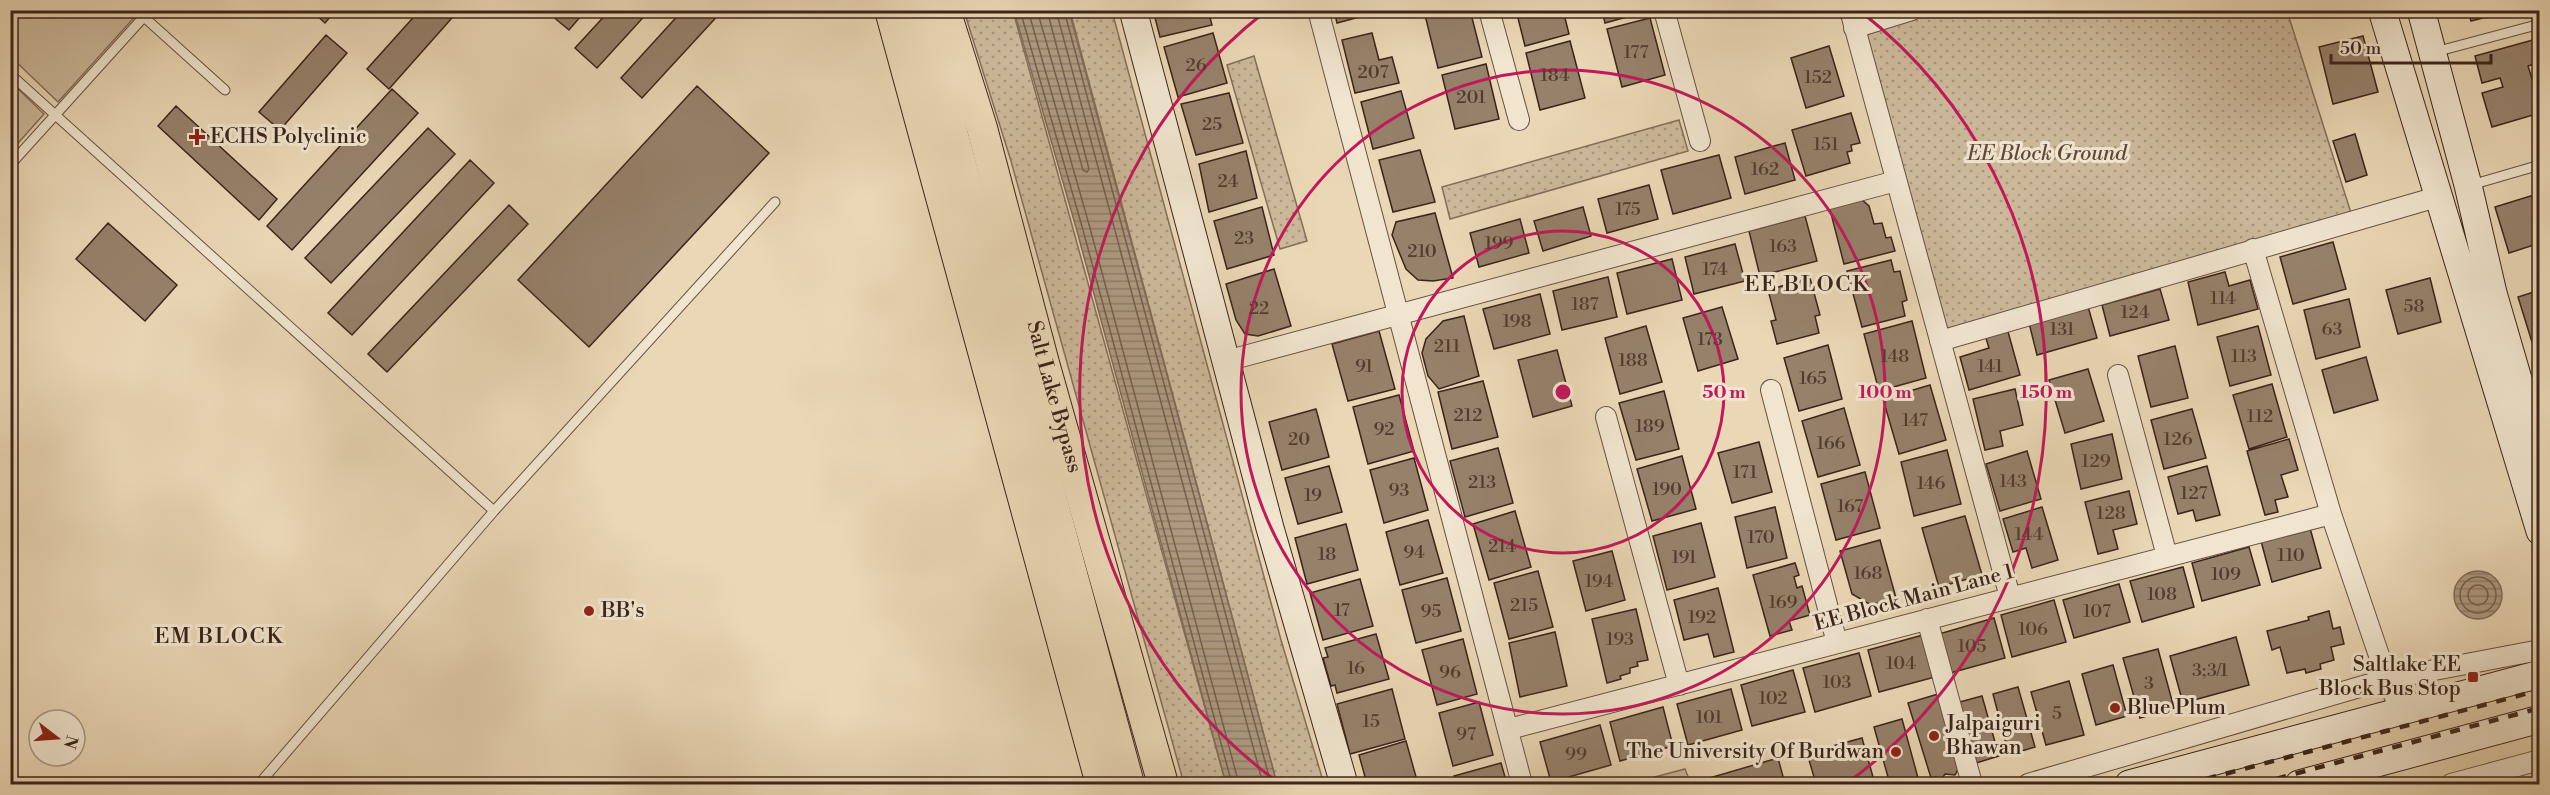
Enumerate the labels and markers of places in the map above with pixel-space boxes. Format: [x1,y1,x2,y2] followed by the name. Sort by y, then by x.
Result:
[210,124,367,150] place label: ECHS Polyclinic
[188,128,206,146] marker: ECHS Polyclinic
[1553,382,1573,402] centre of rings
[600,598,644,624] place label: BB's
[582,604,596,618] marker: BB's
[2318,652,2461,702] place label: Saltlake EE Block Bus Stop
[2466,670,2480,684] marker: Saltlake EE Block Bus Stop
[2126,695,2226,721] place label: Blue Plum
[2108,701,2122,715] marker: Blue Plum
[1945,711,2041,761] place label: Jalpaiguri Bhawan
[1927,729,1941,743] marker: Jalpaiguri Bhawan
[1626,739,1884,765] place label: The University Of Burdwan
[1889,745,1903,759] marker: The University Of Burdwan

